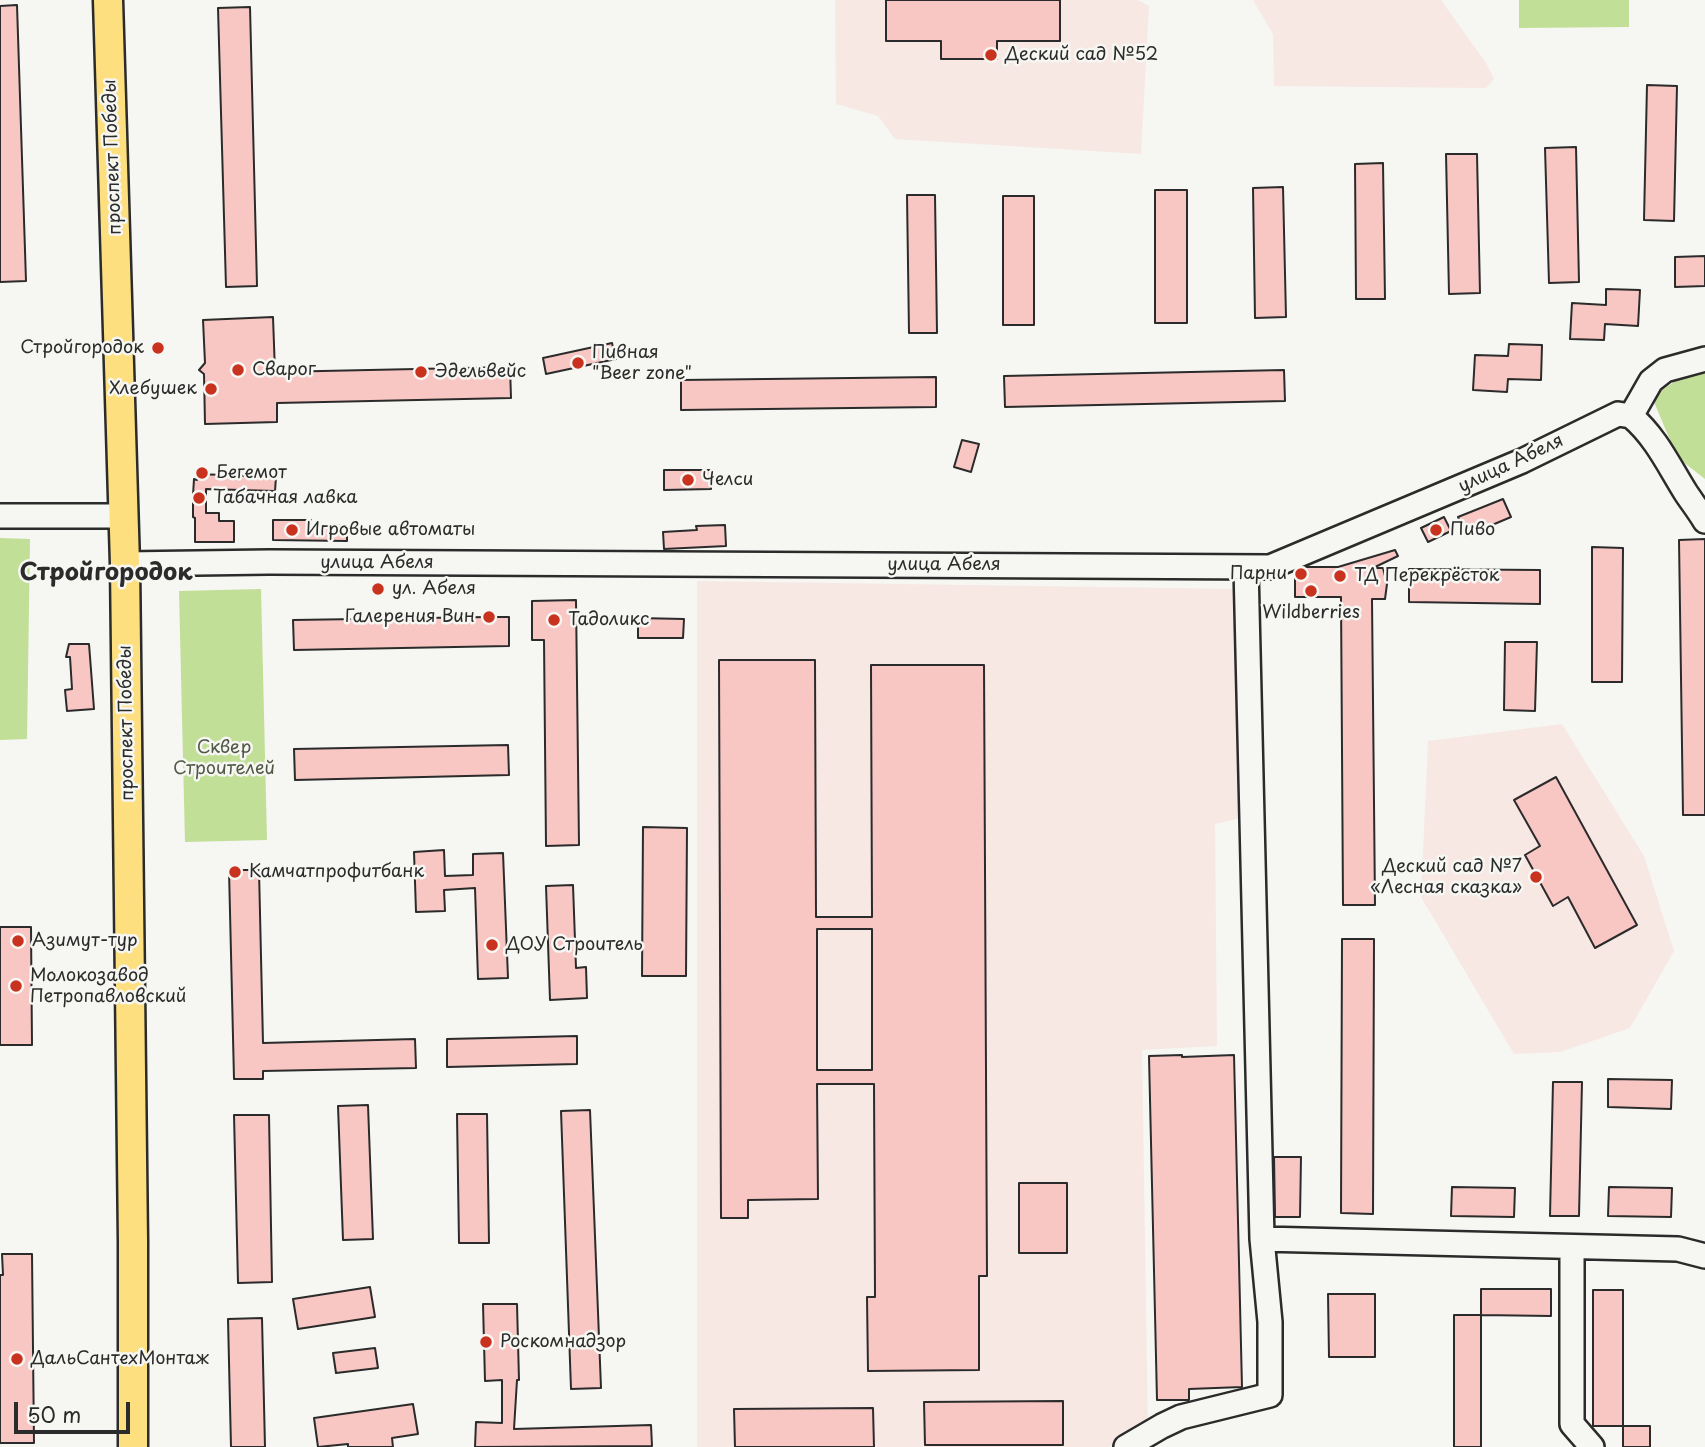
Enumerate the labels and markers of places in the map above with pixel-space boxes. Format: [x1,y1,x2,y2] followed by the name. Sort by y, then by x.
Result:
[1005,44,1158,66] place label: Деский сад №52
[983,47,999,63] marker: Деский сад №52
[20,337,144,359] place label: Стройгородок
[150,340,166,356] marker: Стройгородок
[592,342,692,384] place label: Пивная "Beer zone"
[570,355,586,371] marker: Пивная "Beer zone"
[252,359,316,381] place label: Сварог
[435,361,526,383] place label: Эдельвейс
[230,362,246,378] marker: Сварог
[413,364,429,380] marker: Эдельвейс
[109,378,197,400] place label: Хлебушек
[203,381,219,397] marker: Хлебушек
[216,462,287,484] place label: Бегемот
[194,465,210,481] marker: Бегемот
[702,469,753,491] place label: Челси
[680,472,696,488] marker: Челси
[213,487,357,509] place label: Табачная лавка
[191,490,207,506] marker: Табачная лавка
[306,519,475,541] place label: Игровые автоматы
[1450,519,1495,541] place label: Пиво
[284,522,300,538] marker: Игровые автоматы
[1428,522,1444,538] marker: Пиво
[1230,563,1287,585] place label: Парни
[1354,565,1499,587] place label: ТД Перекрёсток
[1293,566,1309,582] marker: Парни
[1332,568,1348,584] marker: ТД Перекрёсток
[392,578,476,600] place label: ул. Абеля
[370,581,386,597] marker: ул. Абеля
[1303,583,1319,599] marker: Wildberries
[1262,602,1360,624] place label: Wildberries
[345,606,475,628] place label: Галерения Вин
[481,609,497,625] marker: Галерения Вин
[568,609,649,631] place label: Тадоликс
[546,612,562,628] marker: Тадоликс
[1370,856,1522,898] place label: Деский сад №7 «Лесная сказка»
[249,861,424,883] place label: Камчатпрофитбанк
[227,864,243,880] marker: Камчатпрофитбанк
[1528,869,1544,885] marker: Деский сад №7 «Лесная сказка»
[32,930,138,952] place label: Азимут-тур
[10,933,26,949] marker: Азимут-тур
[506,934,643,956] place label: ДОУ Строитель
[484,937,500,953] marker: ДОУ Строитель
[30,965,186,1007] place label: Молокозавод Петропавловский
[8,978,24,994] marker: Молокозавод Петропавловский
[500,1331,626,1353] place label: Роскомнадзор
[478,1334,494,1350] marker: Роскомнадзор
[31,1348,209,1370] place label: ДальСантехМонтаж
[9,1351,25,1367] marker: ДальСантехМонтаж

